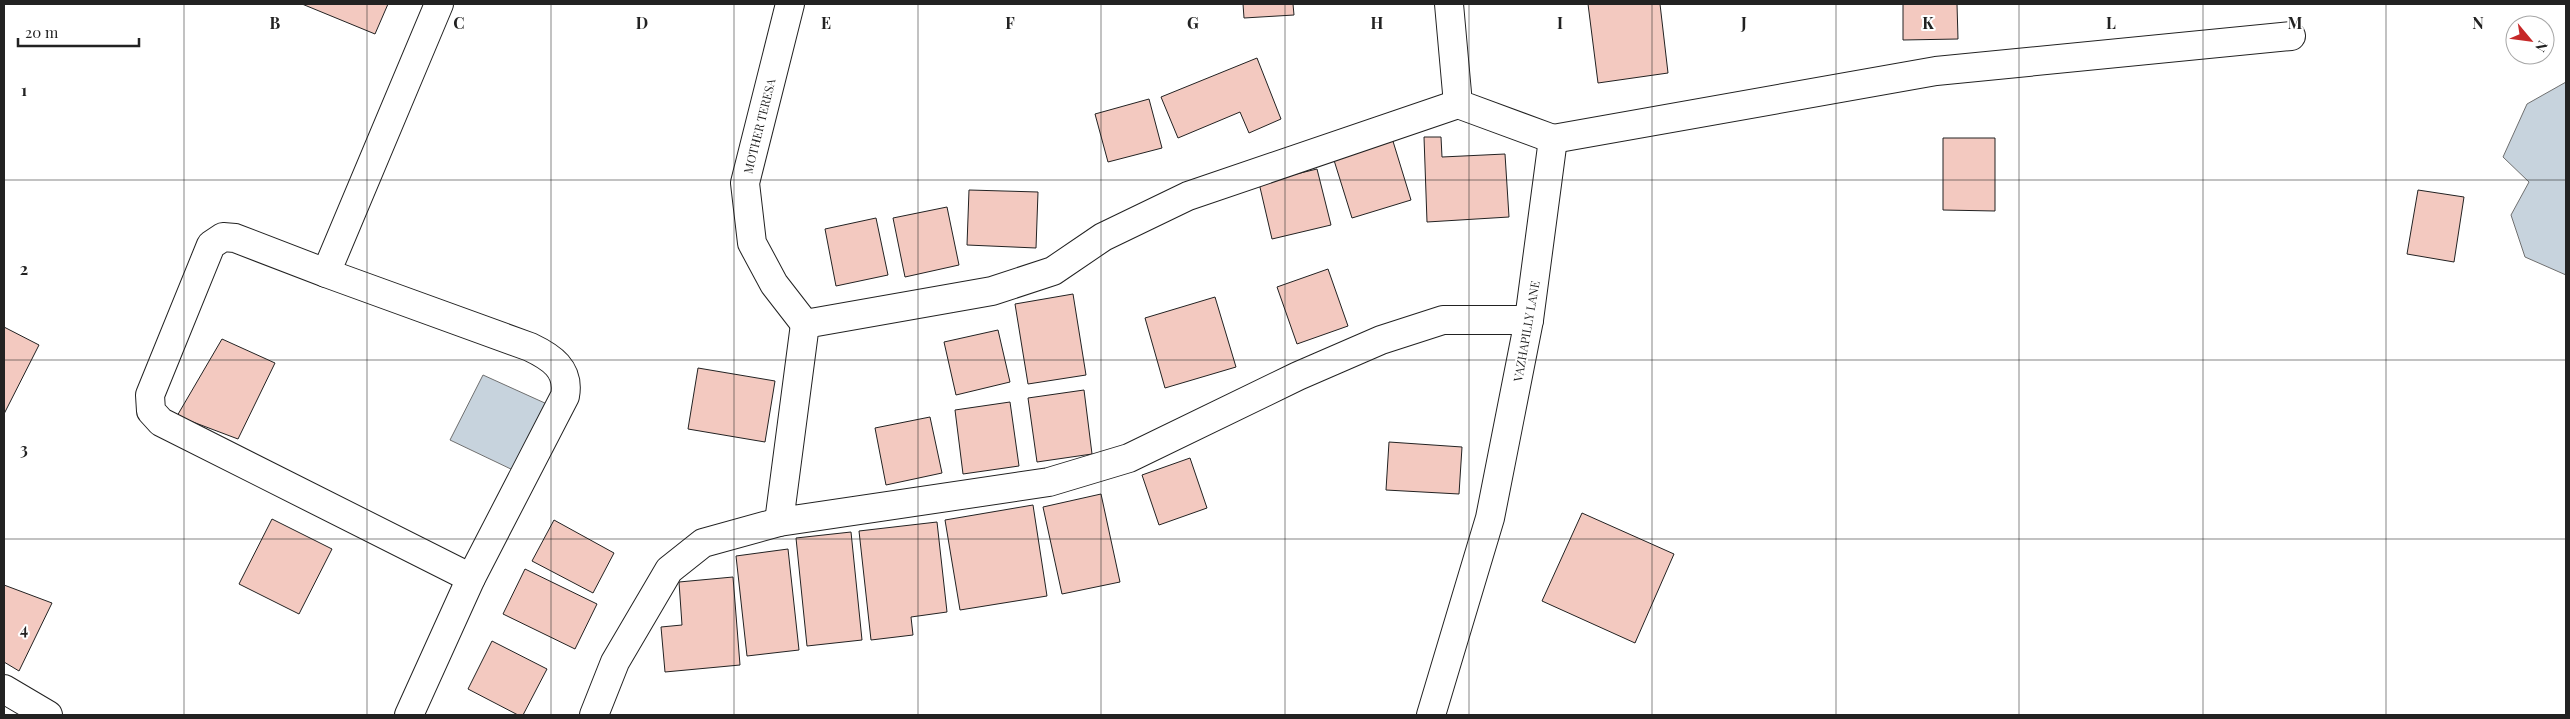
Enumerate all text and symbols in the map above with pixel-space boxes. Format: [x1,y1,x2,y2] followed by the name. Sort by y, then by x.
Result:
[270,12,281,33] text: B
[453,12,465,33] text: C
[636,12,648,33] text: D
[821,12,831,33] text: E
[1005,12,1015,33] text: F
[1187,12,1199,33] text: G
[1371,12,1384,33] text: H
[1557,12,1563,33] text: I
[1740,12,1747,33] text: J
[1922,12,1934,33] text: K
[2106,12,2116,33] text: L
[2288,12,2303,33] text: M
[2472,12,2484,33] text: N
[18,15,139,47] scale bar
[2505,15,2555,65] north arrow
[25,22,59,42] text: 20 m
[2531,38,2553,56] text: N
[739,76,779,175] street label: MOTHER TERESA
[21,79,27,100] text: 1
[20,258,28,279] text: 2
[1509,279,1543,384] street label: VAZHAPILLY LANE
[20,438,28,459] text: 3
[20,618,28,639] text: 4

